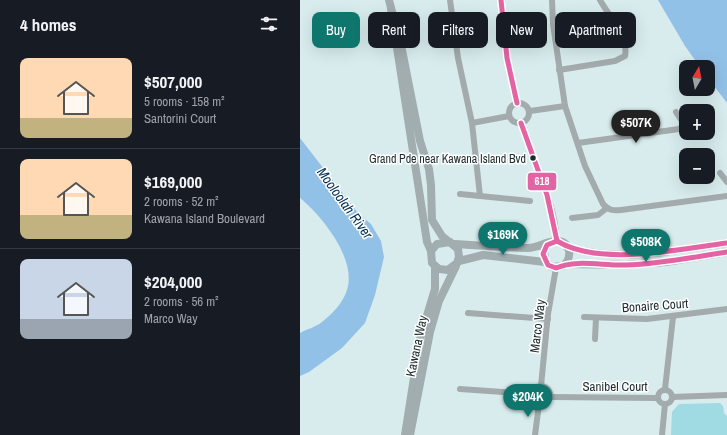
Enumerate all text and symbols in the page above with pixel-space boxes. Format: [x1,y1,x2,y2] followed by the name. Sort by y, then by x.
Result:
[312,12,360,48] chip: Buy
[368,12,420,48] chip: Rent
[428,12,488,48] chip: Filters
[496,12,547,48] chip: New
[555,12,636,48] chip: Apartment
[20,13,77,36] text: 4 homes
[258,13,280,35] icon: filters
[679,60,715,96] north arrow
[679,60,715,184] map controls
[144,70,202,93] text: $507,000
[52,74,100,122] icon: home
[144,93,225,110] text: 5 rooms · 158 m²
[679,104,715,140] button: +
[144,110,216,127] text: Santorini Court
[608,110,664,144] pin: $507K
[620,114,652,131] text: $507K
[679,148,715,184] button: −
[369,151,526,167] place label: Grand Pde near Kawana Island Bvd
[528,153,538,163] marker: Grand Pde near Kawana Island Bvd
[313,164,378,243] water label: Mooloolah River
[144,170,202,193] text: $169,000
[527,172,557,191] line badge: 618
[534,174,550,188] text: 618
[52,175,100,223] icon: home
[144,193,219,210] text: 2 rooms · 52 m²
[144,210,265,227] text: Kawana Island Boulevard
[475,222,531,256] pin: $169K
[487,226,519,243] text: $169K
[618,229,674,263] pin: $508K
[630,233,662,250] text: $508K
[144,270,202,293] text: $204,000
[52,275,100,323] icon: home
[144,293,219,310] text: 2 rooms · 56 m²
[621,295,689,316] street label: Bonaire Court
[526,298,549,354] street label: Marco Way
[144,310,198,327] text: Marco Way
[402,313,431,378] street label: Kawana Way
[582,378,648,395] street label: Sanibel Court
[500,384,556,418] pin: $204K
[512,388,544,405] text: $204K

